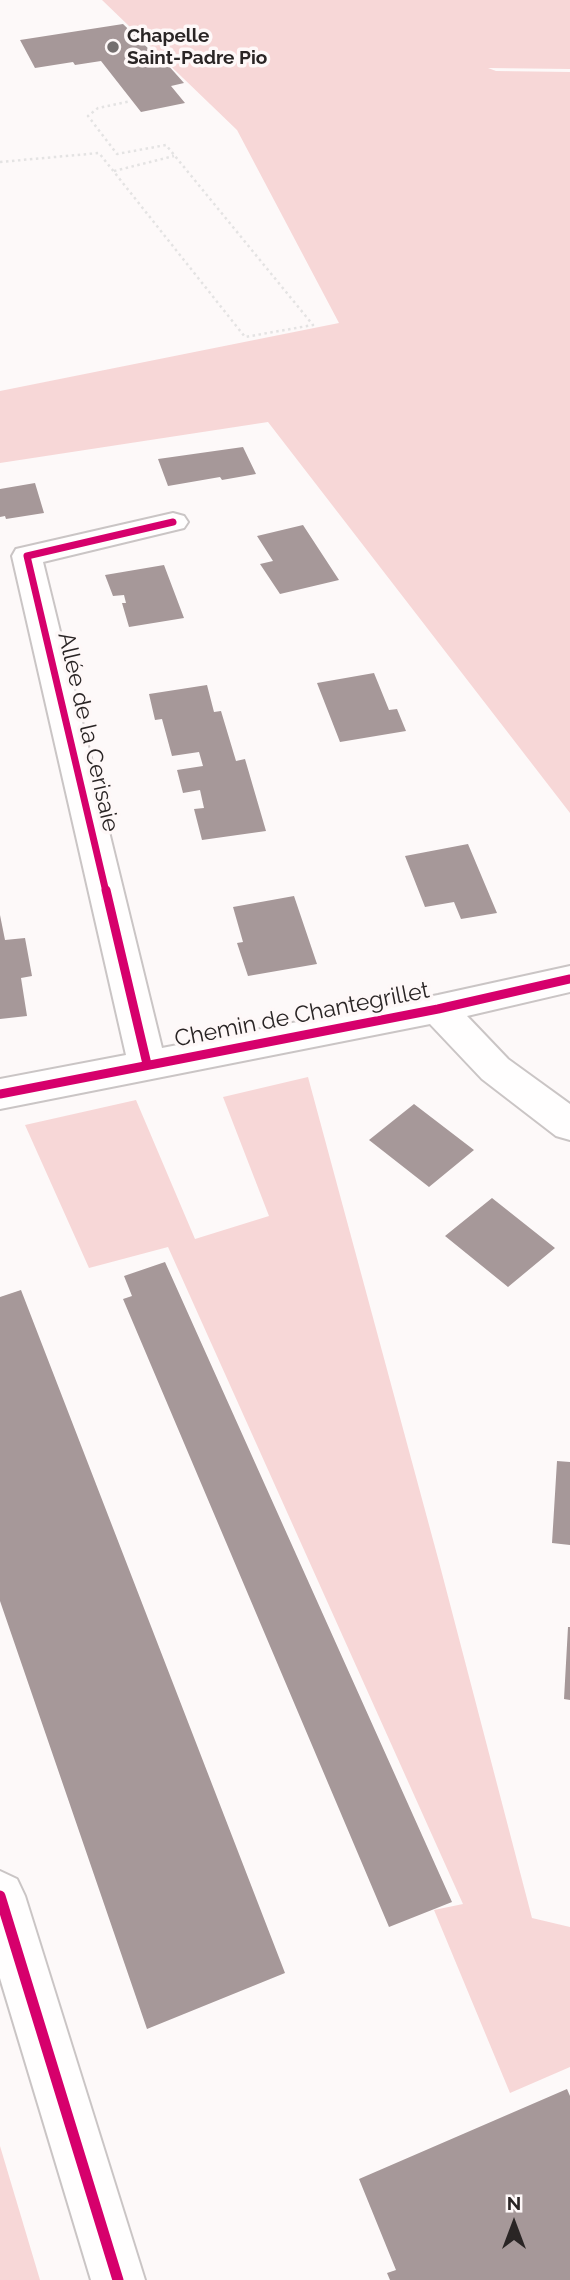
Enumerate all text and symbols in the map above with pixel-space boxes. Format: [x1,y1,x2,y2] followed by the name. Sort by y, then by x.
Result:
[127,25,267,69] place label: Chapelle Saint-Padre Pio
[105,39,121,55] marker: Chapelle Saint-Padre Pio
[52,630,124,834] street label: Allée de la Cerisaie
[172,977,432,1053] street label: Chemin de Chantegrillet
[479,2189,549,2259] north arrow
[507,2192,521,2214] text: N

